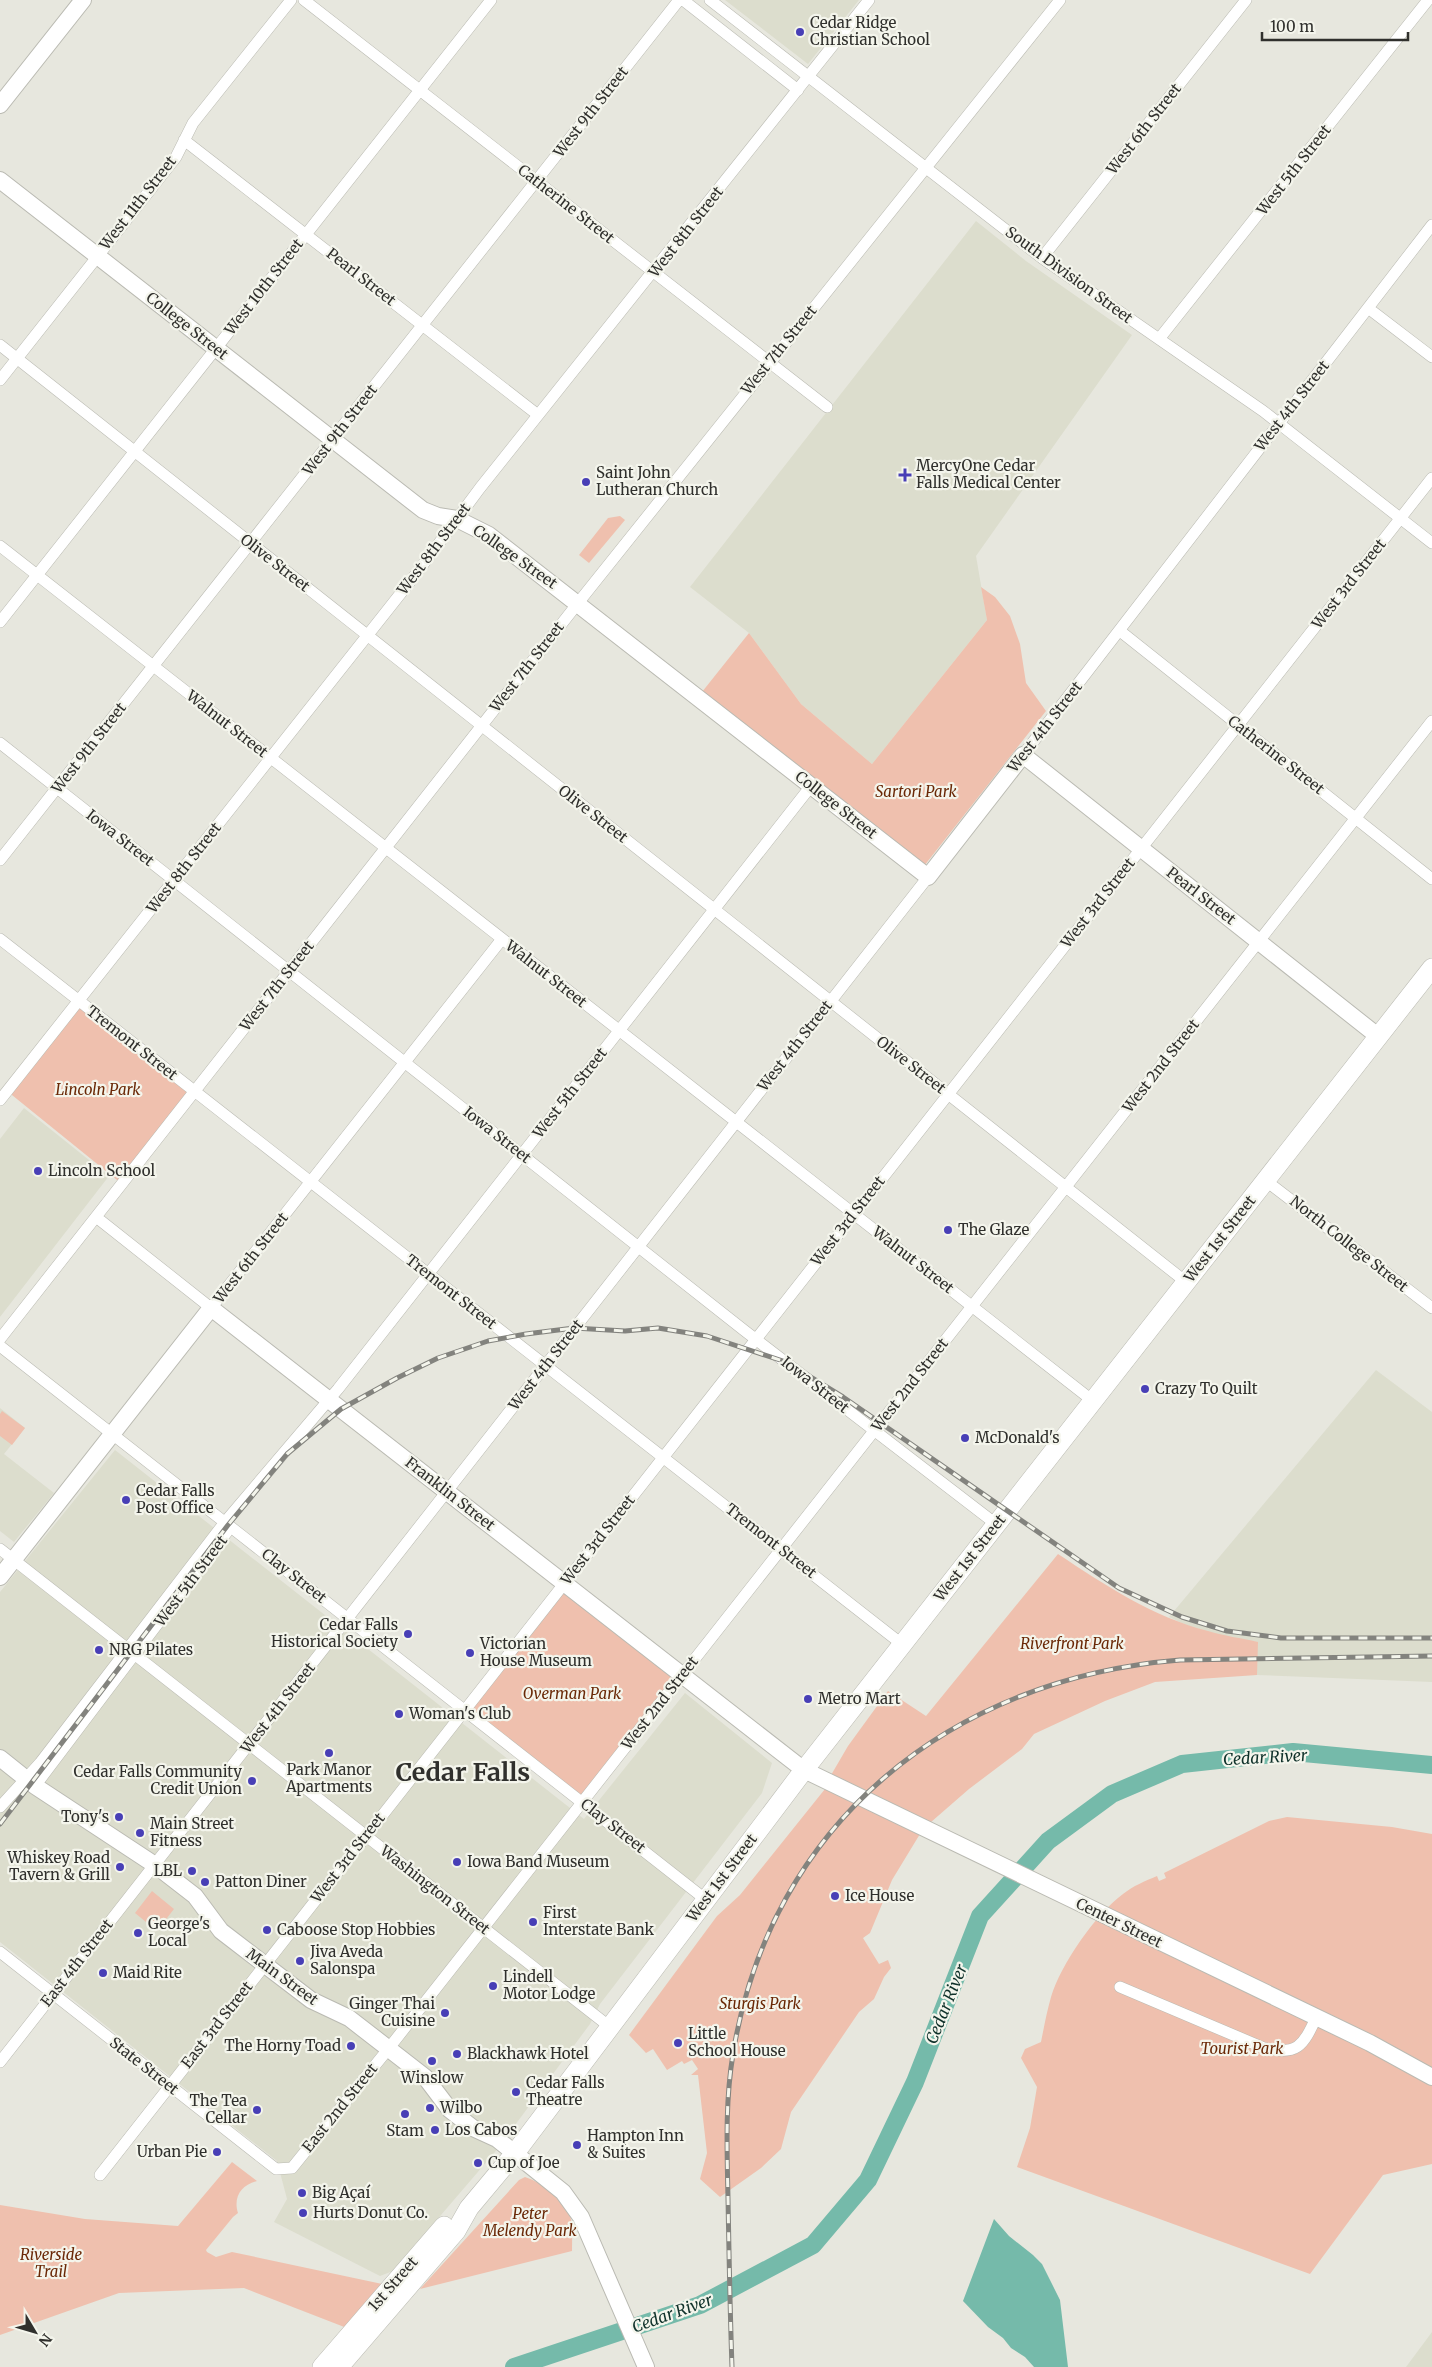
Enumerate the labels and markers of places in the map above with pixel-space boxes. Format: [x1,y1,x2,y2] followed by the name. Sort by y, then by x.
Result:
[810,13,930,49] place label: Cedar Ridge Christian School
[794,26,806,38] marker: Cedar Ridge Christian School
[916,456,1061,492] place label: MercyOne Cedar Falls Medical Center
[596,463,718,499] place label: Saint John Lutheran Church
[898,468,912,482] marker: MercyOne Cedar Falls Medical Center
[580,476,592,488] marker: Saint John Lutheran Church
[48,1161,155,1180] place label: Lincoln School
[32,1165,44,1177] marker: Lincoln School
[958,1220,1029,1239] place label: The Glaze
[942,1224,954,1236] marker: The Glaze
[1155,1379,1258,1398] place label: Crazy To Quilt
[1139,1383,1151,1395] marker: Crazy To Quilt
[975,1428,1060,1447] place label: McDonald's
[959,1432,971,1444] marker: McDonald's
[136,1481,215,1517] place label: Cedar Falls Post Office
[120,1494,132,1506] marker: Cedar Falls Post Office
[271,1615,398,1651] place label: Cedar Falls Historical Society
[402,1628,414,1640] marker: Cedar Falls Historical Society
[479,1634,592,1670] place label: Victorian House Museum
[109,1640,193,1659] place label: NRG Pilates
[93,1644,105,1656] marker: NRG Pilates
[464,1647,476,1659] marker: Victorian House Museum
[818,1689,901,1708] place label: Metro Mart
[802,1693,814,1705] marker: Metro Mart
[408,1704,511,1723] place label: Woman's Club
[393,1708,405,1720] marker: Woman's Club
[323,1747,335,1759] marker: Park Manor Apartments
[285,1760,372,1796] place label: Park Manor Apartments
[74,1762,242,1798] place label: Cedar Falls Community Credit Union
[246,1775,258,1787] marker: Cedar Falls Community Credit Union
[61,1807,109,1826] place label: Tony's
[113,1811,125,1823] marker: Tony's
[150,1814,234,1850] place label: Main Street Fitness
[134,1827,146,1839] marker: Main Street Fitness
[6,1848,110,1884] place label: Whiskey Road Tavern & Grill
[467,1852,610,1871] place label: Iowa Band Museum
[451,1856,463,1868] marker: Iowa Band Museum
[114,1861,126,1873] marker: Whiskey Road Tavern & Grill
[154,1861,183,1880] place label: LBL
[186,1865,198,1877] marker: LBL
[215,1872,307,1891] place label: Patton Diner
[199,1876,211,1888] marker: Patton Diner
[845,1886,914,1905] place label: Ice House
[829,1890,841,1902] marker: Ice House
[543,1903,655,1939] place label: First Interstate Bank
[148,1914,210,1950] place label: George's Local
[527,1916,539,1928] marker: First Interstate Bank
[277,1920,435,1939] place label: Caboose Stop Hobbies
[261,1924,273,1936] marker: Caboose Stop Hobbies
[132,1927,144,1939] marker: George's Local
[309,1942,383,1978] place label: Jiva Aveda Salonspa
[294,1955,306,1967] marker: Jiva Aveda Salonspa
[113,1963,182,1982] place label: Maid Rite
[97,1967,109,1979] marker: Maid Rite
[503,1967,596,2003] place label: Lindell Motor Lodge
[487,1980,499,1992] marker: Lindell Motor Lodge
[349,1994,435,2030] place label: Ginger Thai Cuisine
[439,2007,451,2019] marker: Ginger Thai Cuisine
[688,2024,786,2060] place label: Little School House
[224,2036,341,2055] place label: The Horny Toad
[672,2037,684,2049] marker: Little School House
[345,2040,357,2052] marker: The Horny Toad
[467,2044,589,2063] place label: Blackhawk Hotel
[451,2048,463,2060] marker: Blackhawk Hotel
[426,2055,438,2067] marker: Winslow
[400,2068,464,2087] place label: Winslow
[526,2073,605,2109] place label: Cedar Falls Theatre
[510,2086,522,2098] marker: Cedar Falls Theatre
[189,2091,247,2127] place label: The Tea Cellar
[439,2098,483,2117] place label: Wilbo
[424,2102,436,2114] marker: Wilbo
[251,2104,263,2116] marker: The Tea Cellar
[399,2108,411,2120] marker: Stam
[445,2120,517,2139] place label: Los Cabos
[386,2121,424,2140] place label: Stam
[429,2124,441,2136] marker: Los Cabos
[587,2126,684,2162] place label: Hampton Inn & Suites
[571,2139,583,2151] marker: Hampton Inn & Suites
[137,2142,207,2161] place label: Urban Pie
[211,2146,223,2158] marker: Urban Pie
[488,2153,560,2172] place label: Cup of Joe
[472,2157,484,2169] marker: Cup of Joe
[312,2183,371,2202] place label: Big Açaí
[296,2187,308,2199] marker: Big Açaí
[313,2203,428,2222] place label: Hurts Donut Co.
[297,2207,309,2219] marker: Hurts Donut Co.

